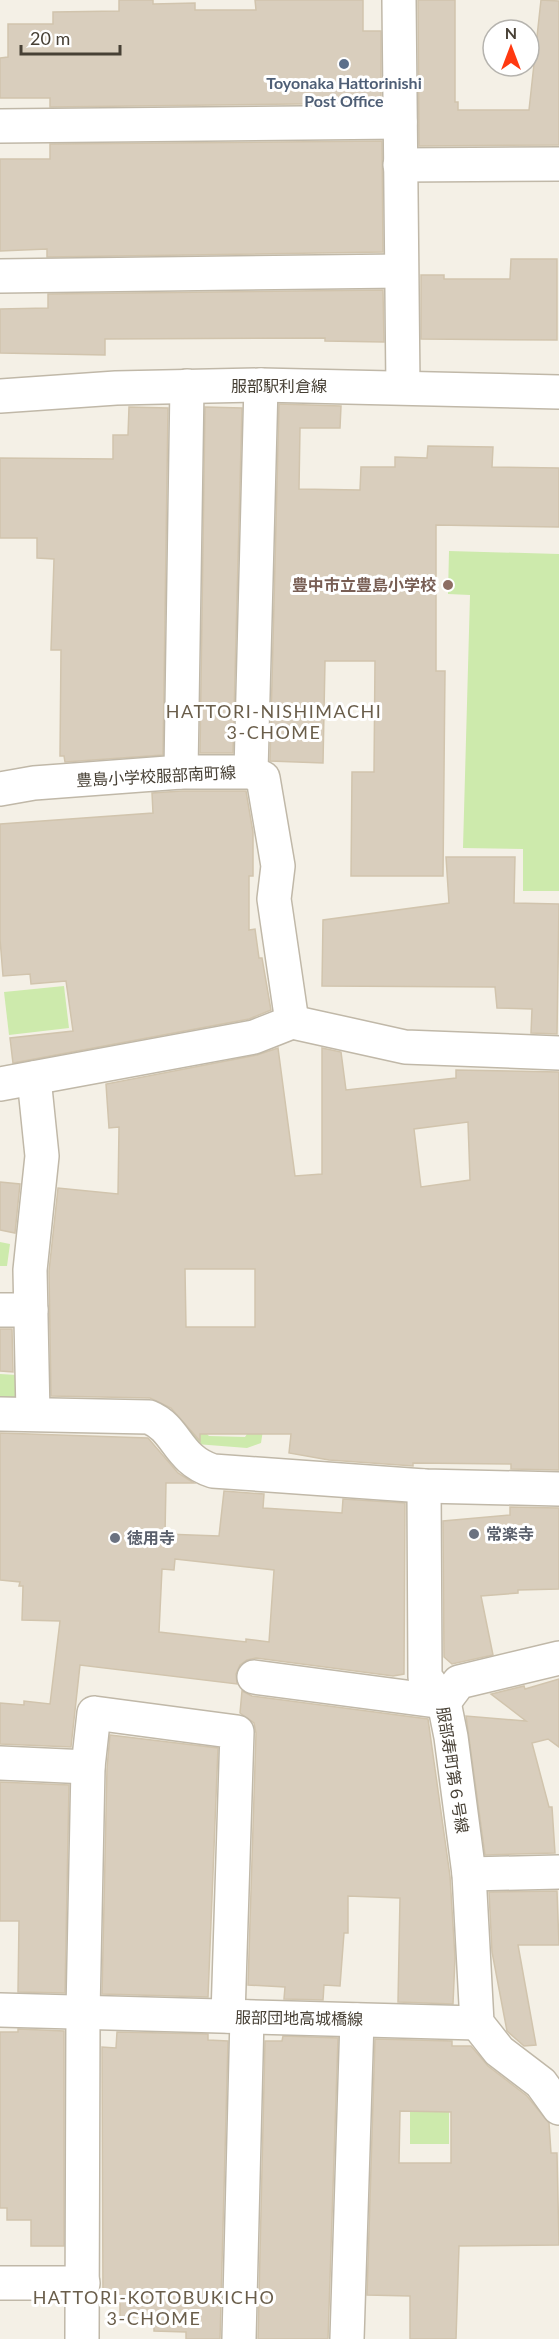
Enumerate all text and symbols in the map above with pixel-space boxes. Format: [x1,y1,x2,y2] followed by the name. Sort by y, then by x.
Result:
[21,18,120,56] scale bar
[481,18,541,78] north arrow
[505,23,517,42] text: N
[30,27,70,49] text: 20 m
[337,57,351,71] marker: Toyonaka Hattorinishi Post Office
[266,73,422,110] place label: Toyonaka Hattorinishi Post Office
[231,376,327,395] street label: 服部駅利倉線
[292,575,436,594] place label: 豊中市立豊島小学校
[441,578,455,592] marker: 豊中市立豊島小学校
[166,700,382,743] district label: HATTORI-NISHIMACHI 3-CHOME
[76,762,236,789] street label: 豊島小学校服部南町線
[486,1524,534,1543] place label: 常楽寺
[467,1527,481,1541] marker: 常楽寺
[127,1528,175,1547] place label: 徳用寺
[108,1531,122,1545] marker: 徳用寺
[434,1705,473,1835] street label: 服部寿町第６号線
[235,2007,363,2028] street label: 服部団地高城橋線
[33,2286,275,2329] district label: HATTORI-KOTOBUKICHO 3-CHOME

